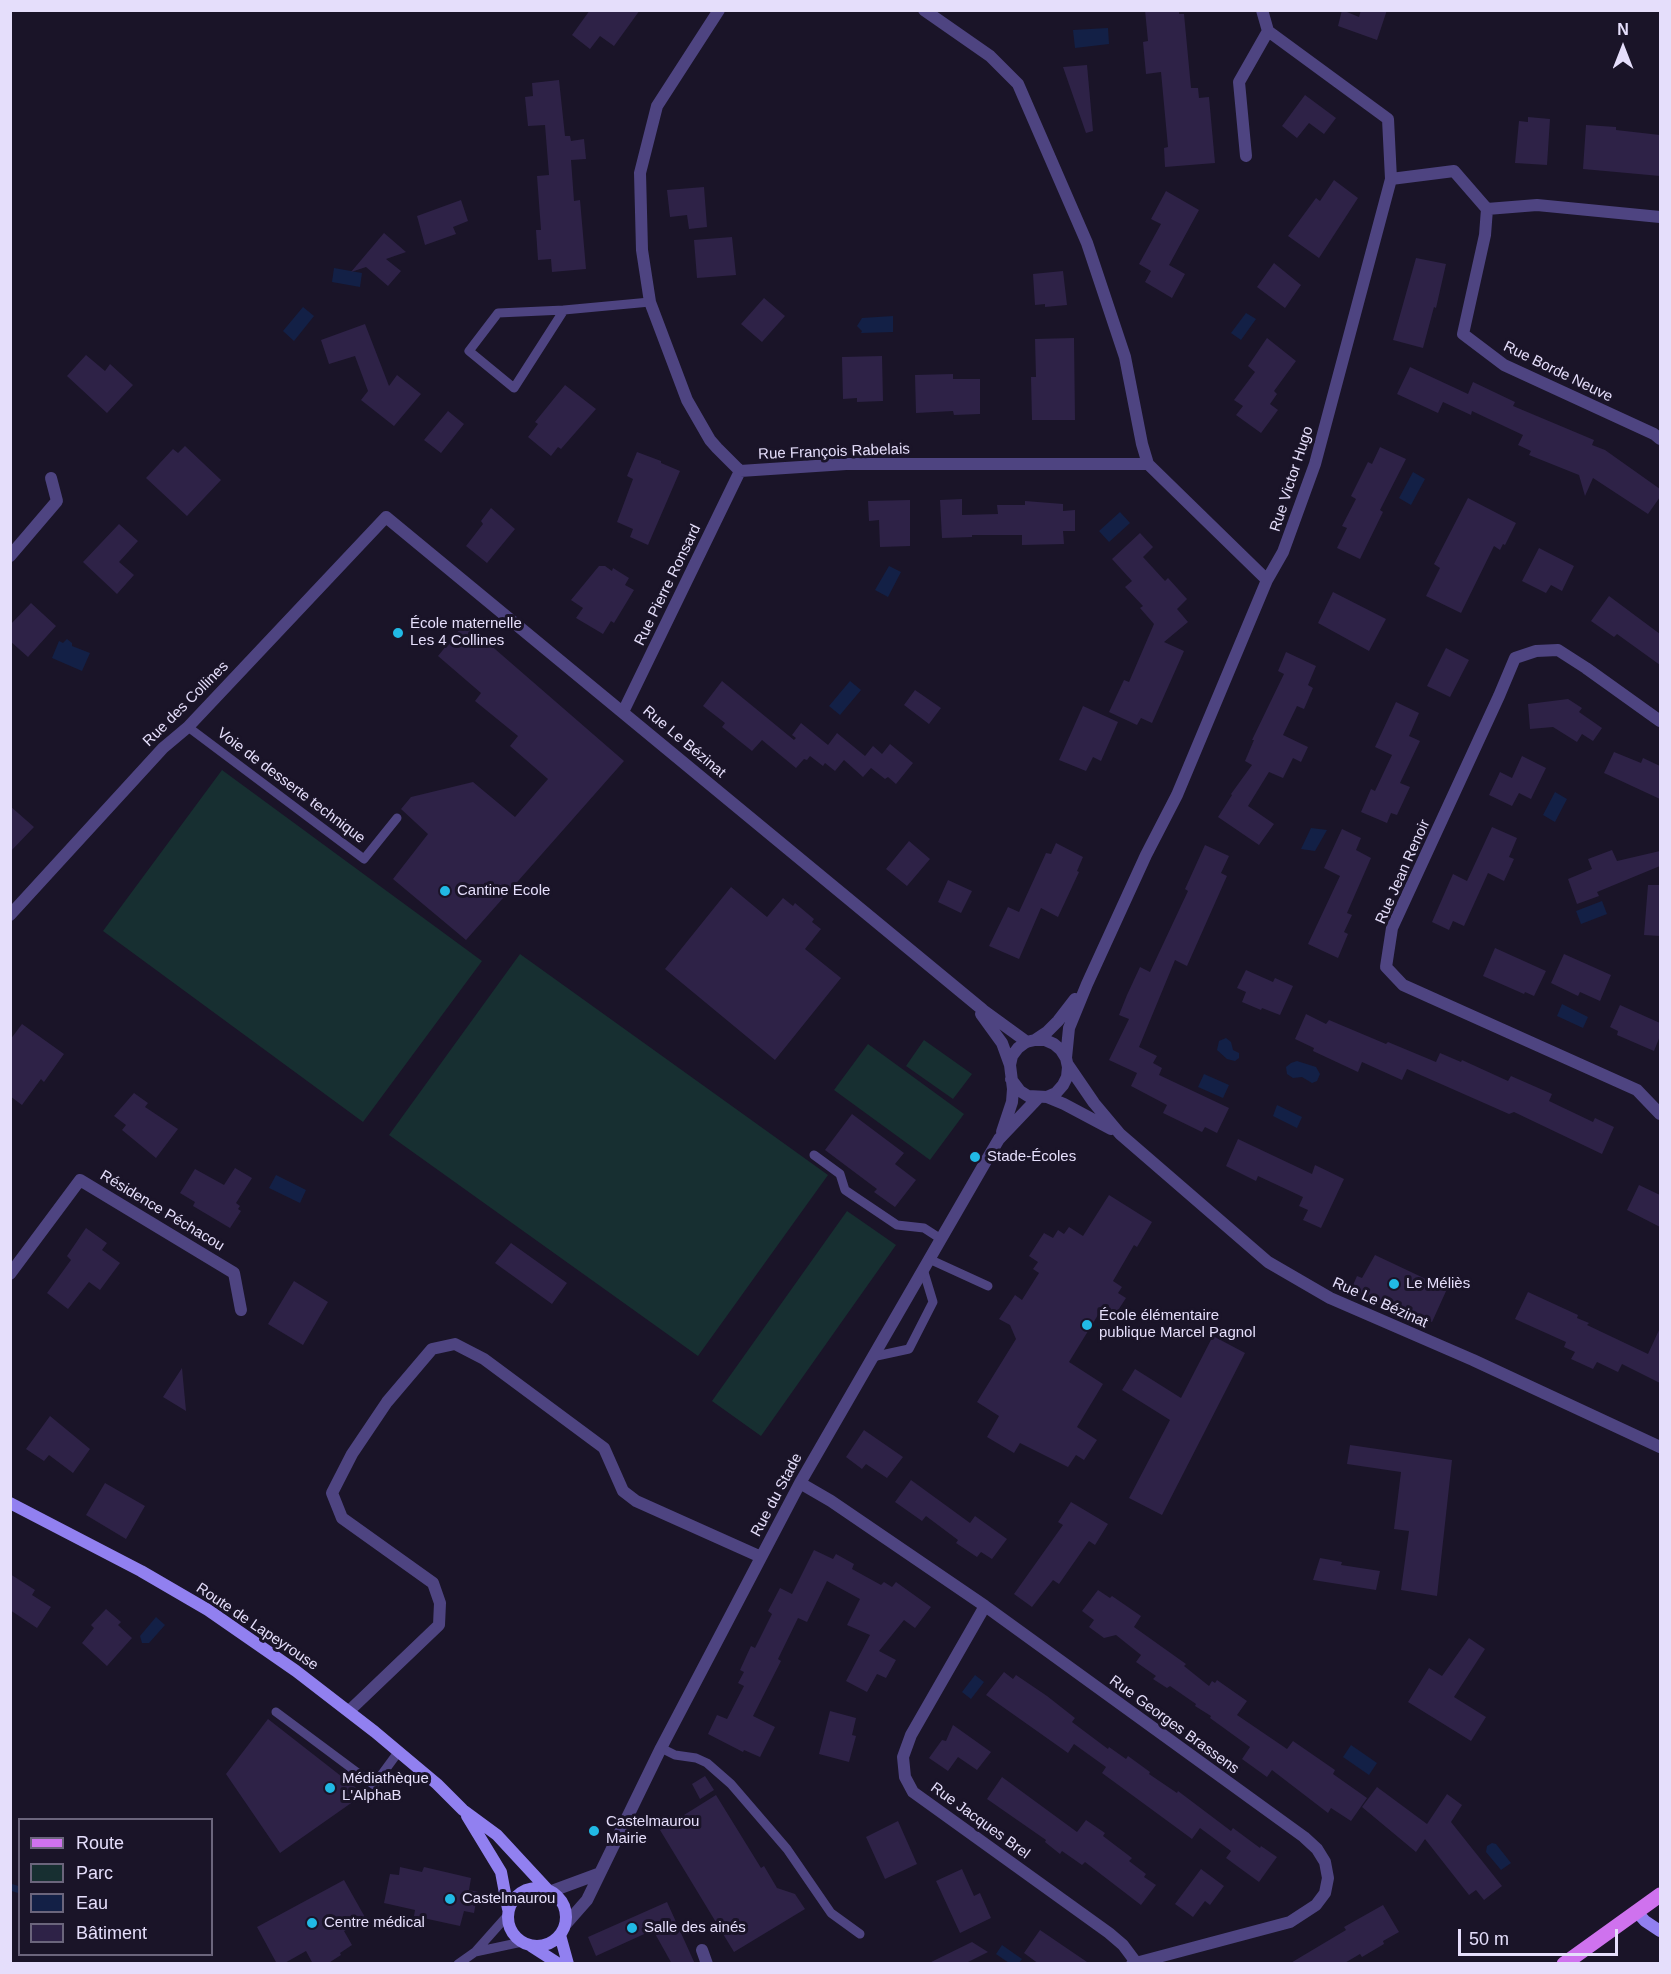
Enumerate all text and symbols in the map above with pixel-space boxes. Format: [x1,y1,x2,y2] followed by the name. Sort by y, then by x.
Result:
[1593,18,1653,78] north arrow
[1617,21,1629,38] text: N
[1500,338,1616,406] street label: Rue Borde Neuve
[1266,424,1318,534] street label: Rue Victor Hugo
[758,440,910,464] street label: Rue François Rabelais
[631,521,705,649] street label: Rue Pierre Ronsard
[410,615,522,650] place label: École maternelle Les 4 Collines
[391,626,405,640] marker: École maternelle Les 4 Collines
[140,658,232,750] street label: Rue des Collines
[639,702,729,782] street label: Rue Le Bézinat
[213,724,369,848] street label: Voie de desserte technique
[1372,817,1434,927] street label: Rue Jean Renoir
[457,882,550,900] place label: Cantine Ecole
[438,884,452,898] marker: Cantine Ecole
[987,1148,1076,1166] place label: Stade-Écoles
[968,1150,982,1164] marker: Stade-Écoles
[97,1167,227,1255] street label: Résidence Péchacou
[1329,1274,1431,1332] street label: Rue Le Bézinat
[1406,1275,1470,1293] place label: Le Méliès
[1387,1277,1401,1291] marker: Le Méliès
[1099,1307,1256,1342] place label: École élémentaire publique Marcel Pagnol
[1080,1318,1094,1332] marker: École élémentaire publique Marcel Pagnol
[748,1450,806,1540] street label: Rue du Stade
[193,1579,321,1675] street label: Route de Lapeyrouse
[1106,1672,1242,1778] street label: Rue Georges Brassens
[342,1770,429,1805] place label: Médiathèque L'AlphaB
[927,1779,1033,1863] street label: Rue Jacques Brel
[323,1781,337,1795] marker: Médiathèque L'AlphaB
[606,1813,699,1848] place label: Castelmaurou Mairie
[18,1818,213,1956] legend
[587,1824,601,1838] marker: Castelmaurou Mairie
[76,1833,124,1853] text: Route
[76,1863,113,1883] text: Parc
[462,1890,555,1908] place label: Castelmaurou
[443,1892,457,1906] marker: Castelmaurou
[76,1893,108,1913] text: Eau
[324,1914,425,1932] place label: Centre médical
[305,1916,319,1930] marker: Centre médical
[1461,1917,1622,1955] scale bar
[644,1919,746,1937] place label: Salle des ainés
[625,1921,639,1935] marker: Salle des ainés
[76,1923,147,1943] text: Bâtiment
[1469,1929,1509,1949] text: 50 m

